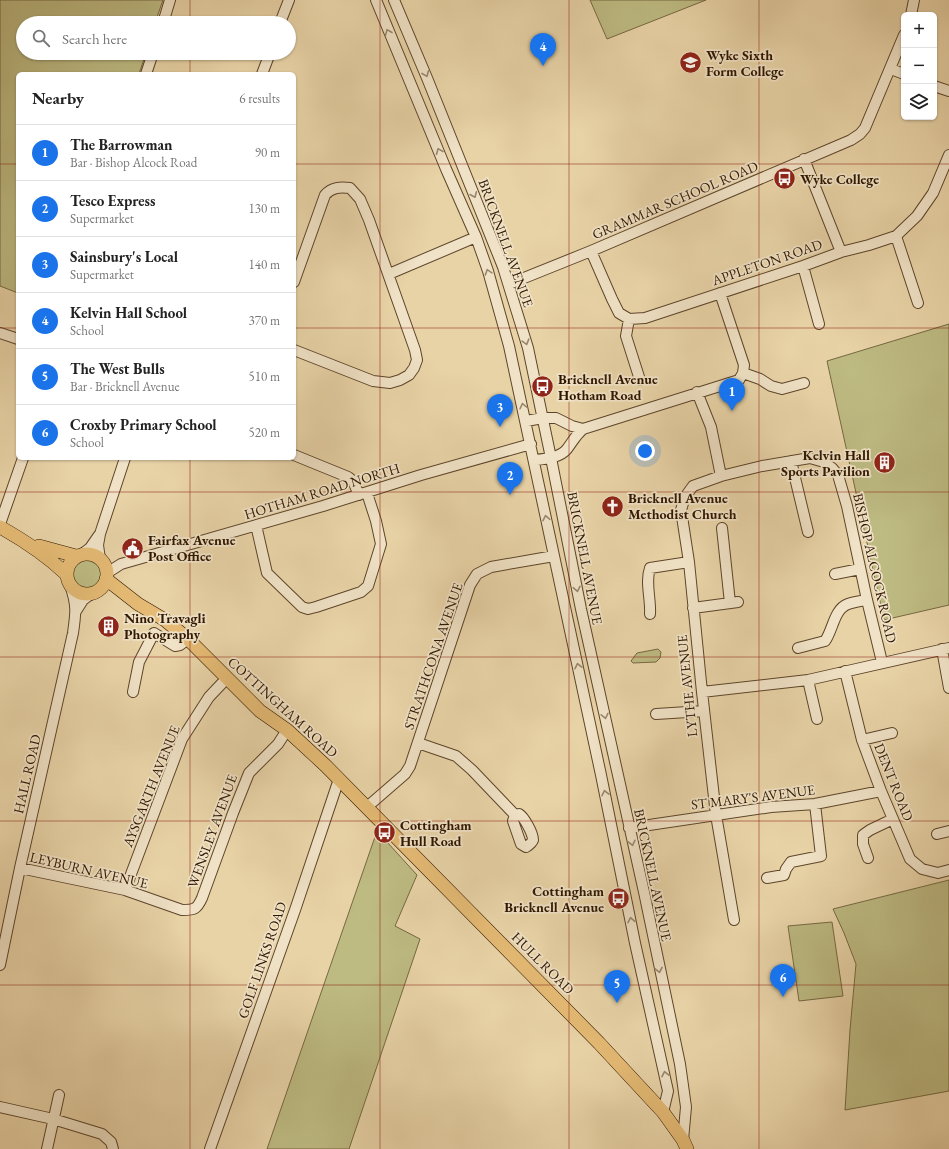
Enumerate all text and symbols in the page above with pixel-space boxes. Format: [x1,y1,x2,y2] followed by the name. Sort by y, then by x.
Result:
[901,12,937,120] map controls
[901,12,937,48] button: +
[16,16,296,60] search box
[30,27,52,49] icon: search
[385,28,393,35] one-way arrow
[62,29,127,48] text: Search here
[530,33,556,66] pin: 4
[706,46,784,80] place label: Wyke Sixth Form College
[901,48,937,84] button: −
[678,50,704,76] school or university icon: Wyke Sixth Form College
[421,71,429,78] one-way arrow
[901,84,937,120] button: layers
[32,87,84,109] text: Nearby
[239,90,280,107] text: 6 results
[70,135,173,154] text: The Barrowman
[42,144,48,161] text: 1
[255,144,280,161] text: 90 m
[435,148,443,155] one-way arrow
[70,154,197,171] text: Bar · Bishop Alcock Road
[589,157,761,243] street label: GRAMMAR SCHOOL ROAD
[772,166,798,192] bus stop icon: Wyke College
[800,170,879,188] place label: Wyke College
[474,177,538,310] street label: BRICKNELL AVENUE
[469,190,477,198] one-way arrow
[70,191,155,210] text: Tesco Express
[42,200,48,217] text: 2
[249,200,280,217] text: 130 m
[70,210,134,227] text: Supermarket
[709,235,825,290] street label: APPLETON ROAD
[70,247,178,266] text: Sainsbury's Local
[42,256,48,273] text: 3
[249,256,280,273] text: 140 m
[70,266,134,283] text: Supermarket
[484,268,493,275] one-way arrow
[70,303,187,322] text: Kelvin Hall School
[42,312,48,329] text: 4
[249,312,280,329] text: 370 m
[70,322,104,339] text: School
[521,338,530,345] one-way arrow
[70,359,165,378] text: The West Bulls
[42,368,48,385] text: 5
[249,368,280,385] text: 510 m
[558,370,658,404] place label: Bricknell Avenue Hotham Road
[530,374,556,400] bus stop icon: Bricknell Avenue Hotham Road
[70,378,180,395] text: Bar · Bricknell Avenue
[719,378,745,411] pin: 1
[487,394,513,427] pin: 3
[519,403,527,409] one-way arrow
[70,415,217,434] text: Croxby Primary School
[42,424,48,441] text: 6
[249,424,280,441] text: 520 m
[70,434,104,451] text: School
[635,441,655,461] your location
[781,446,870,480] place label: Kelvin Hall Sports Pavilion
[872,450,898,476] building icon: Kelvin Hall Sports Pavilion
[242,459,402,523] street label: HOTHAM ROAD NORTH
[497,462,523,495] pin: 2
[628,489,737,523] place label: Bricknell Avenue Methodist Church
[563,490,607,626] street label: BRICKNELL AVENUE
[849,491,901,645] street label: BISHOP ALCOCK ROAD
[600,493,626,519] church icon: Bricknell Avenue Methodist Church
[542,515,551,521] one-way arrow
[148,531,236,565] place label: Fairfax Avenue Post Office
[119,535,145,561] public building icon: Fairfax Avenue Post Office
[399,580,467,732] street label: STRATHCONA AVENUE
[572,586,581,592] one-way arrow
[124,609,206,643] place label: Nino Travagli Photography
[96,613,122,639] building icon: Nino Travagli Photography
[673,634,701,738] street label: LYTHE AVENUE
[224,653,342,762] street label: COTTINGHAM ROAD
[574,662,582,669] one-way arrow
[600,713,608,719] one-way arrow
[118,722,184,850] street label: AYSGARTH AVENUE
[9,732,45,815] street label: HALL ROAD
[870,741,918,824] street label: DENT ROAD
[183,772,241,890] street label: WENSLEY AVENUE
[690,780,816,814] street label: ST MARY'S AVENUE
[601,789,610,796] one-way arrow
[630,807,676,943] street label: BRICKNELL AVENUE
[400,816,472,850] place label: Cottingham Hull Road
[372,820,398,846] bus stop icon: Cottingham Hull Road
[628,840,636,846] one-way arrow
[28,848,150,892] street label: LEYBURN AVENUE
[504,882,605,916] place label: Cottingham Bricknell Avenue
[606,886,632,912] bus stop icon: Cottingham Bricknell Avenue
[234,899,291,1021] street label: GOLF LINKS ROAD
[627,917,635,923] one-way arrow
[508,928,578,998] street label: HULL ROAD
[770,964,796,997] pin: 6
[655,967,663,974] one-way arrow
[604,970,630,1003] pin: 5
[661,1071,669,1078] one-way arrow

